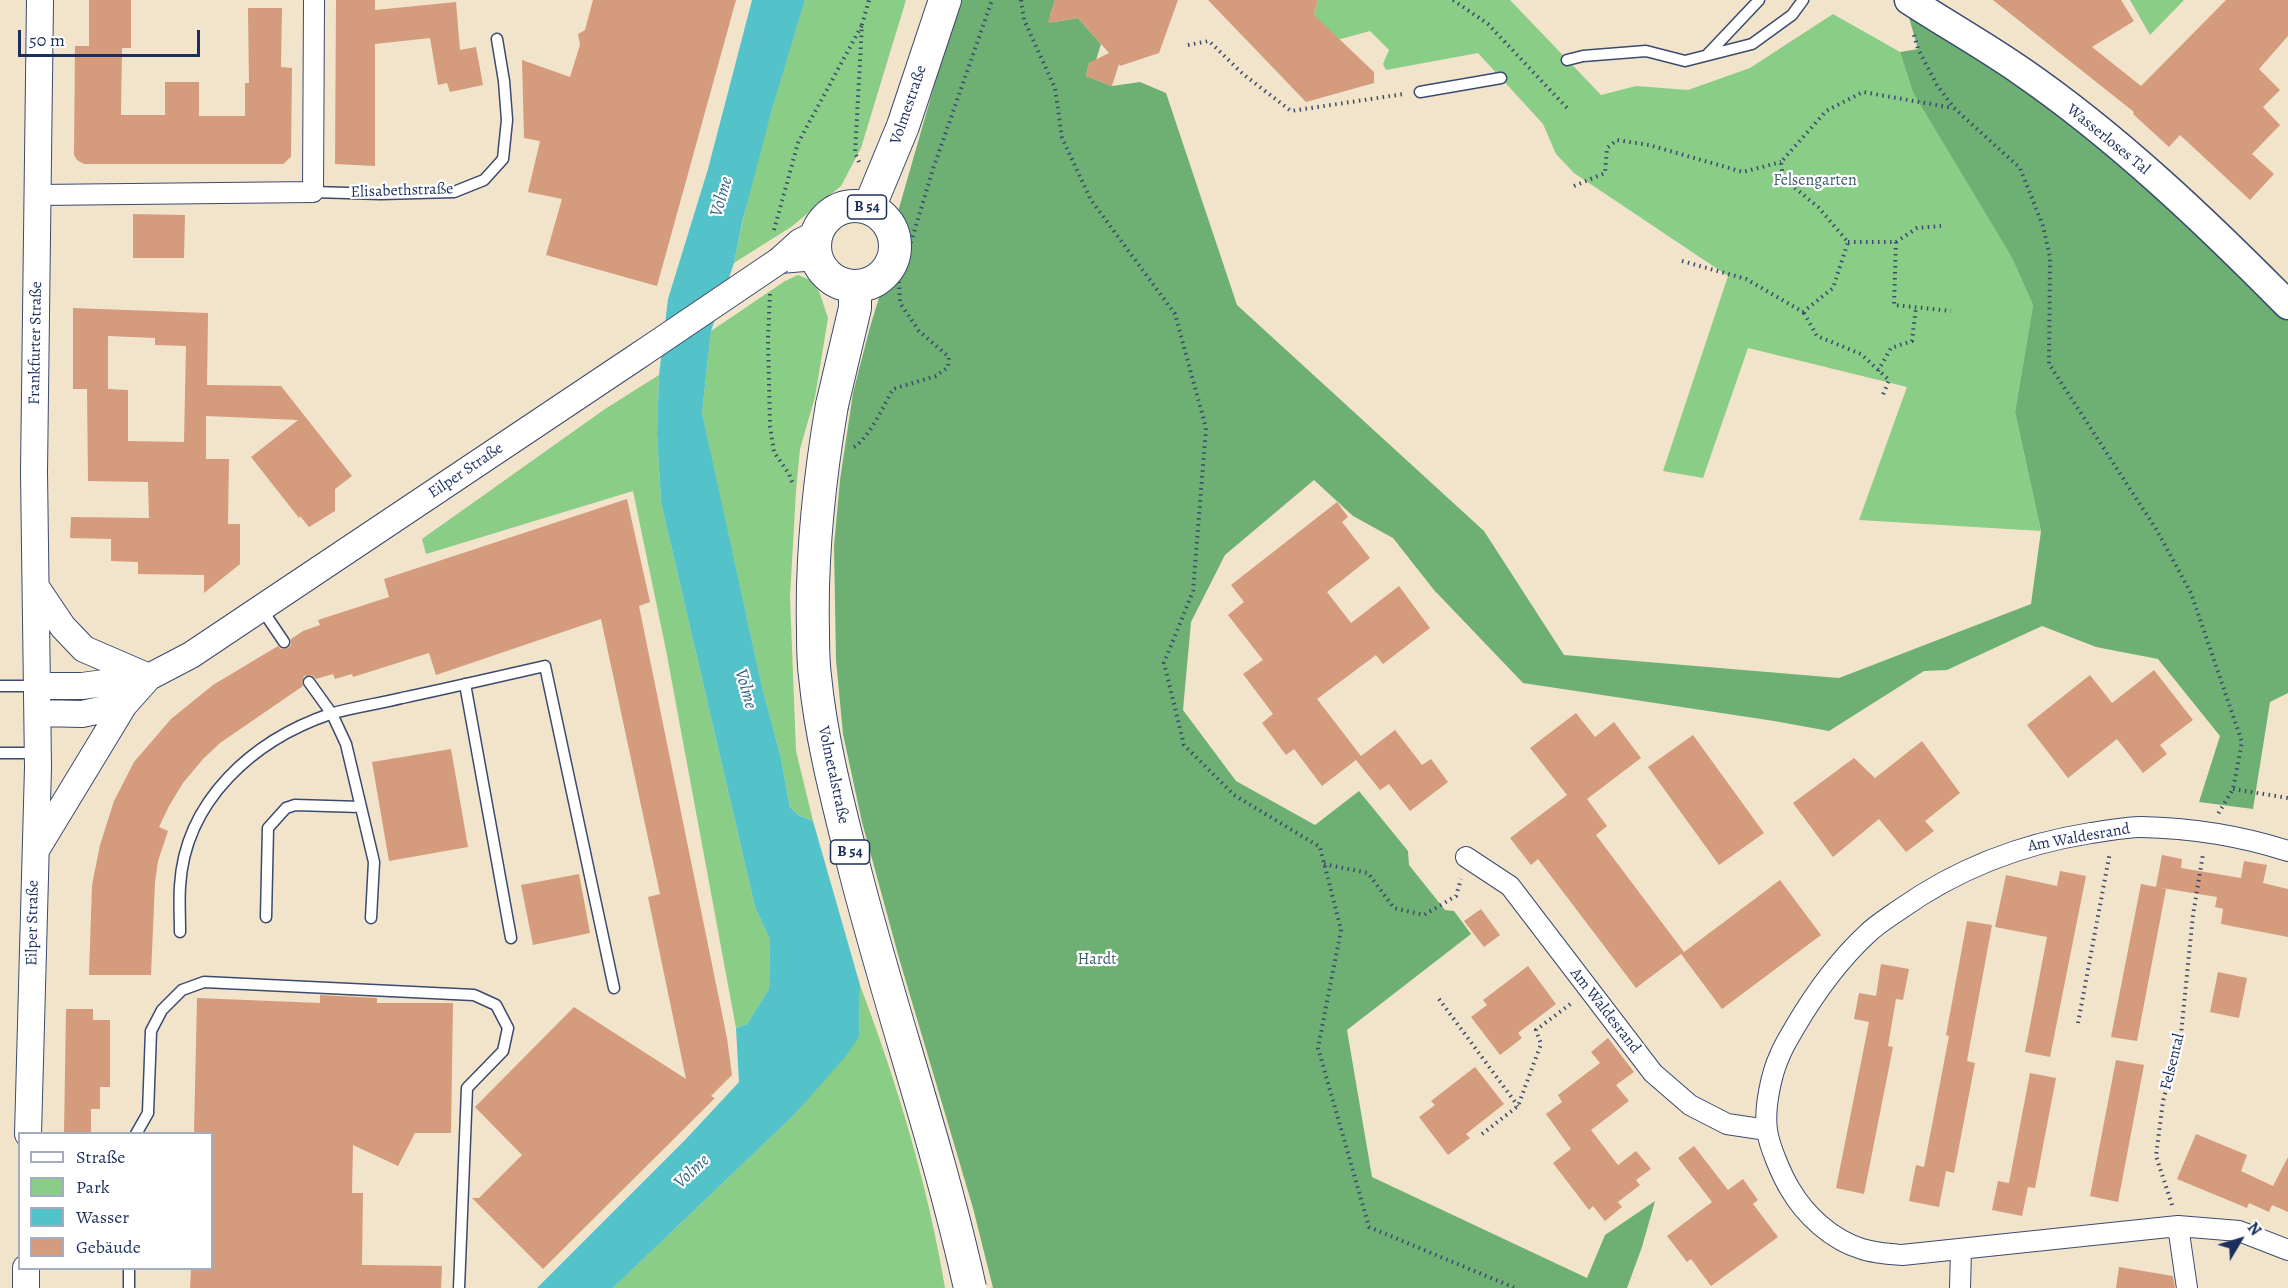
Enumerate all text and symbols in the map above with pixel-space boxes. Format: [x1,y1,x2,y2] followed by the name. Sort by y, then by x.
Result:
[21,18,202,56] scale bar
[29,28,65,52] text: 50 m
[886,63,932,147] street label: Volmestraße
[2062,101,2154,179] street label: Wasserloses Tal
[1773,171,1857,191] park label: Felsengarten
[706,174,738,220] water label: Volme
[350,180,454,202] street label: Elisabethstraße
[848,195,886,219] road number: B 54
[25,281,47,405] street label: Frankfurter Straße
[425,439,507,503] street label: Eilper Straße
[729,666,761,712] water label: Volme
[813,724,853,826] street label: Volmetalstraße
[2026,820,2132,856] street label: Am Waldesrand
[830,840,870,864] road number: B 54
[23,880,43,966] street label: Eilper Straße
[1077,950,1117,970] park label: Hardt
[1566,964,1644,1058] street label: Am Waldesrand
[2157,1032,2189,1092] street label: Felsental
[18,1132,213,1270] legend
[76,1145,125,1169] text: Straße
[670,1150,714,1194] water label: Volme
[76,1175,110,1199] text: Park
[76,1205,129,1229] text: Wasser
[2210,1210,2270,1270] north arrow
[2242,1218,2266,1240] text: N
[76,1235,141,1259] text: Gebäude

